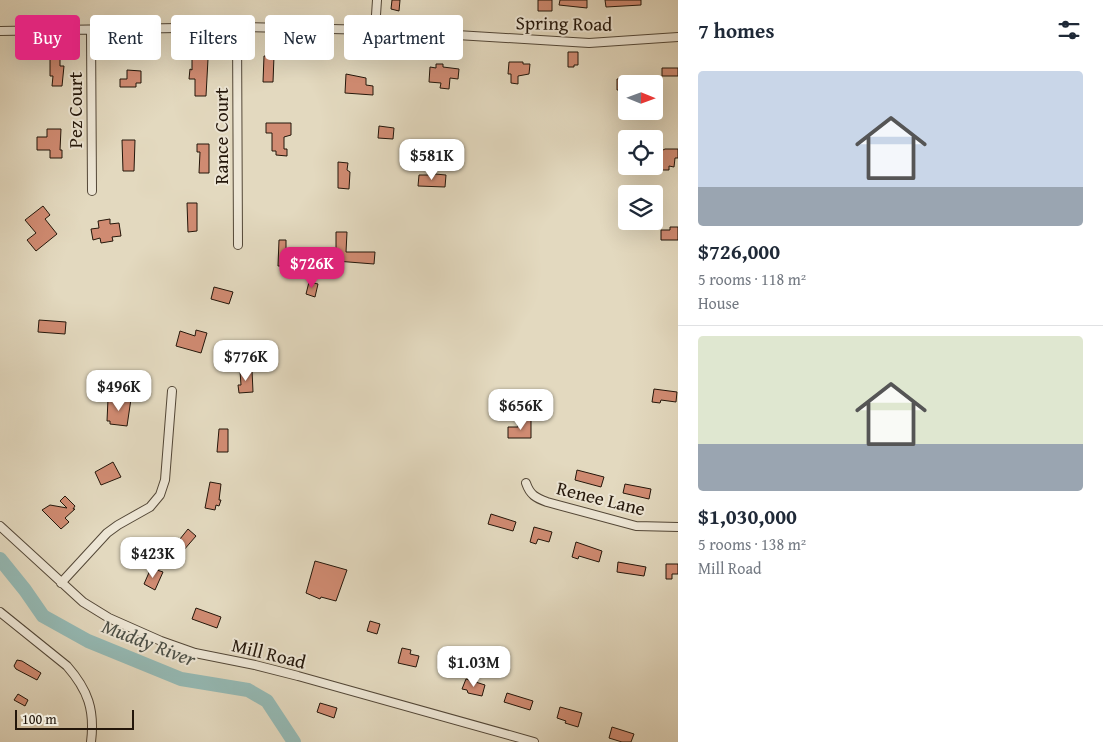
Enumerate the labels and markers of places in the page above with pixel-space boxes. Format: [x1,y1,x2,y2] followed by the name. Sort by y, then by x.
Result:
[397,138,467,181] pin: $581K
[277,246,347,289] pin: $726K
[211,340,281,382] pin: $776K
[84,370,154,412] pin: $496K
[486,388,556,431] pin: $656K
[118,536,188,579] pin: $423K
[433,646,515,688] pin: $1.03M

